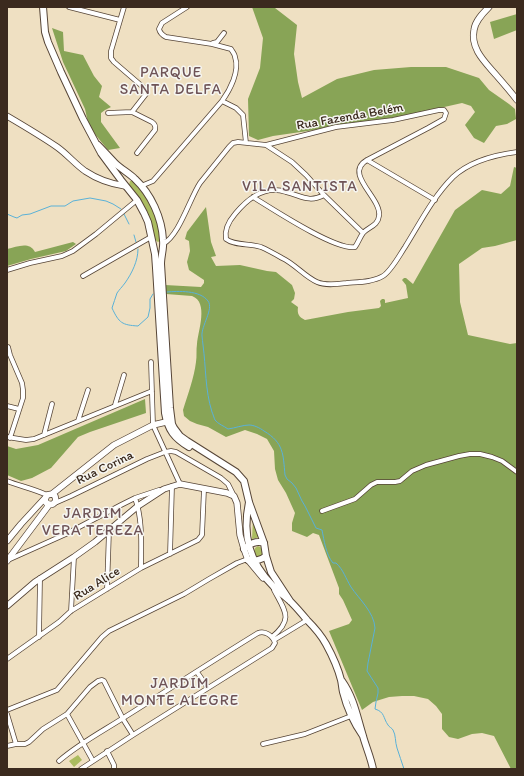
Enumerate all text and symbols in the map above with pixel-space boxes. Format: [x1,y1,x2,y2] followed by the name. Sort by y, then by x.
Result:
[119,64,223,99] district label: PARQUE SANTA DELFA
[295,100,405,134] street label: Rua Fazenda Belém
[243,178,357,196] district label: VILA SANTISTA
[74,448,136,488] street label: Rua Corina
[42,505,144,540] district label: JARDIM VERA TEREZA
[71,564,123,604] street label: Rua Alice
[121,675,239,710] district label: JARDIM MONTE ALEGRE

